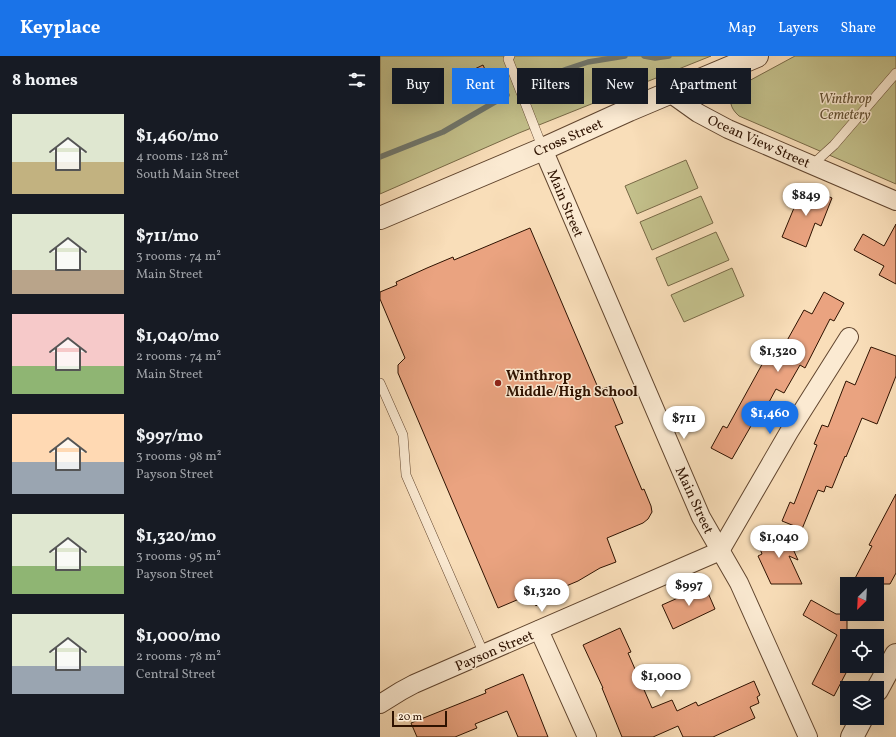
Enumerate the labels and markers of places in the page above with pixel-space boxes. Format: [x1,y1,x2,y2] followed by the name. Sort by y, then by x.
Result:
[782,183,830,217] pin: $849
[745,339,811,373] pin: $1,320
[506,367,638,402] place label: Winthrop Middle/High School
[493,378,503,388] marker: Winthrop Middle/High School
[737,401,803,435] pin: $1,460
[660,406,708,440] pin: $711
[746,525,812,559] pin: $1,040
[665,573,713,607] pin: $997
[509,579,575,613] pin: $1,320
[628,664,694,698] pin: $1,000

